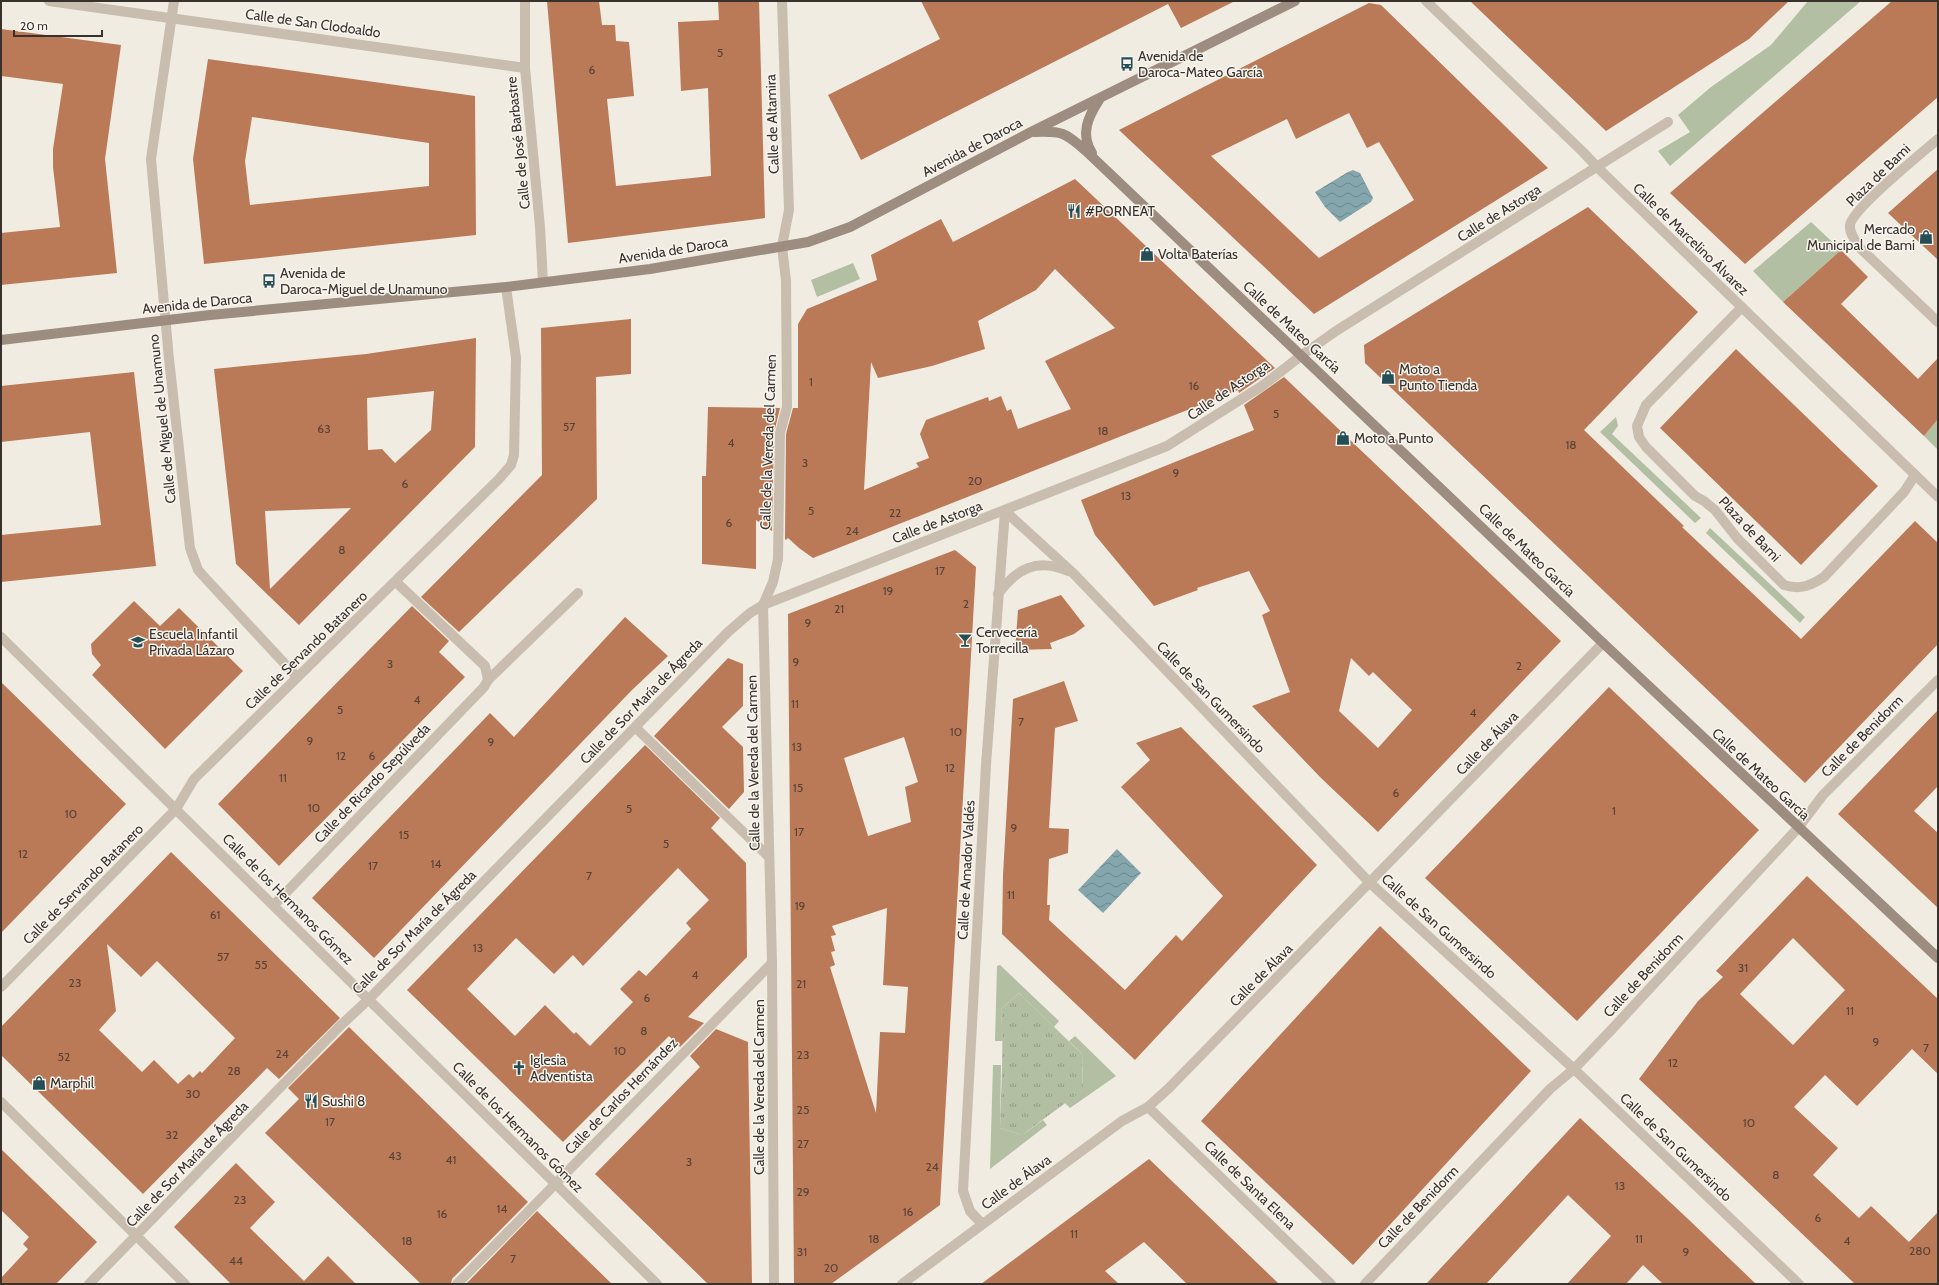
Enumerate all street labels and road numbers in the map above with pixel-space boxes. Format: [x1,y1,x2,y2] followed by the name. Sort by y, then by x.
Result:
[244,5,382,41] street label: Calle de San Clodoaldo
[761,74,783,174] street label: Calle de Altamira
[502,76,534,210] street label: Calle de José Barbastre
[919,113,1025,181] street label: Avenida de Daroca
[1842,140,1914,210] street label: Plaza de Bami
[1629,179,1753,299] street label: Calle de Marcelino Álvarez
[1454,180,1544,246] street label: Calle de Astorga
[617,232,729,268] street label: Avenida de Daroca
[1239,277,1345,377] street label: Calle de Mateo García
[141,288,253,318] street label: Avenida de Daroca
[144,333,180,505] street label: Calle de Miguel de Unamuno
[756,354,780,530] street label: Calle de la Vereda del Carmen
[1184,356,1273,424] street label: Calle de Astorga
[1715,493,1785,565] street label: Plaza de Bami
[889,496,985,547] street label: Calle de Astorga
[1475,499,1579,601] street label: Calle de Mateo García
[241,587,371,713] street label: Calle de Servando Batanero
[576,634,706,768] street label: Calle de Sor María de Ágreda
[1153,637,1269,757] street label: Calle de San Gumersindo
[742,675,764,851] street label: Calle de la Vereda del Carmen
[1817,691,1907,781] street label: Calle de Benidorm
[1452,707,1522,779] street label: Calle de Álava
[310,719,434,847] street label: Calle de Ricardo Sepúlveda
[1708,724,1814,824] street label: Calle de Mateo García
[953,800,979,940] street label: Calle de Amador Valdés
[19,820,147,948] street label: Calle de Servando Batanero
[219,830,358,969] street label: Calle de los Hermanos Gómez
[348,866,480,998] street label: Calle de Sor María de Ágreda
[1378,870,1501,983] street label: Calle de San Gumersindo
[1599,929,1687,1021] street label: Calle de Benidorm
[1226,939,1297,1010] street label: Calle de Álava
[750,999,768,1175] street label: Calle de la Vereda del Carmen
[561,1034,682,1158] street label: Calle de Carlos Hernández
[449,1058,588,1197] street label: Calle de los Hermanos Gómez
[1616,1089,1736,1205] street label: Calle de San Gumersindo
[122,1097,252,1231] street label: Calle de Sor María de Ágreda
[1201,1137,1300,1233] street label: Calle de Santa Elena
[977,1150,1055,1213] street label: Calle de Álava
[1374,1162,1462,1252] street label: Calle de Benidorm

